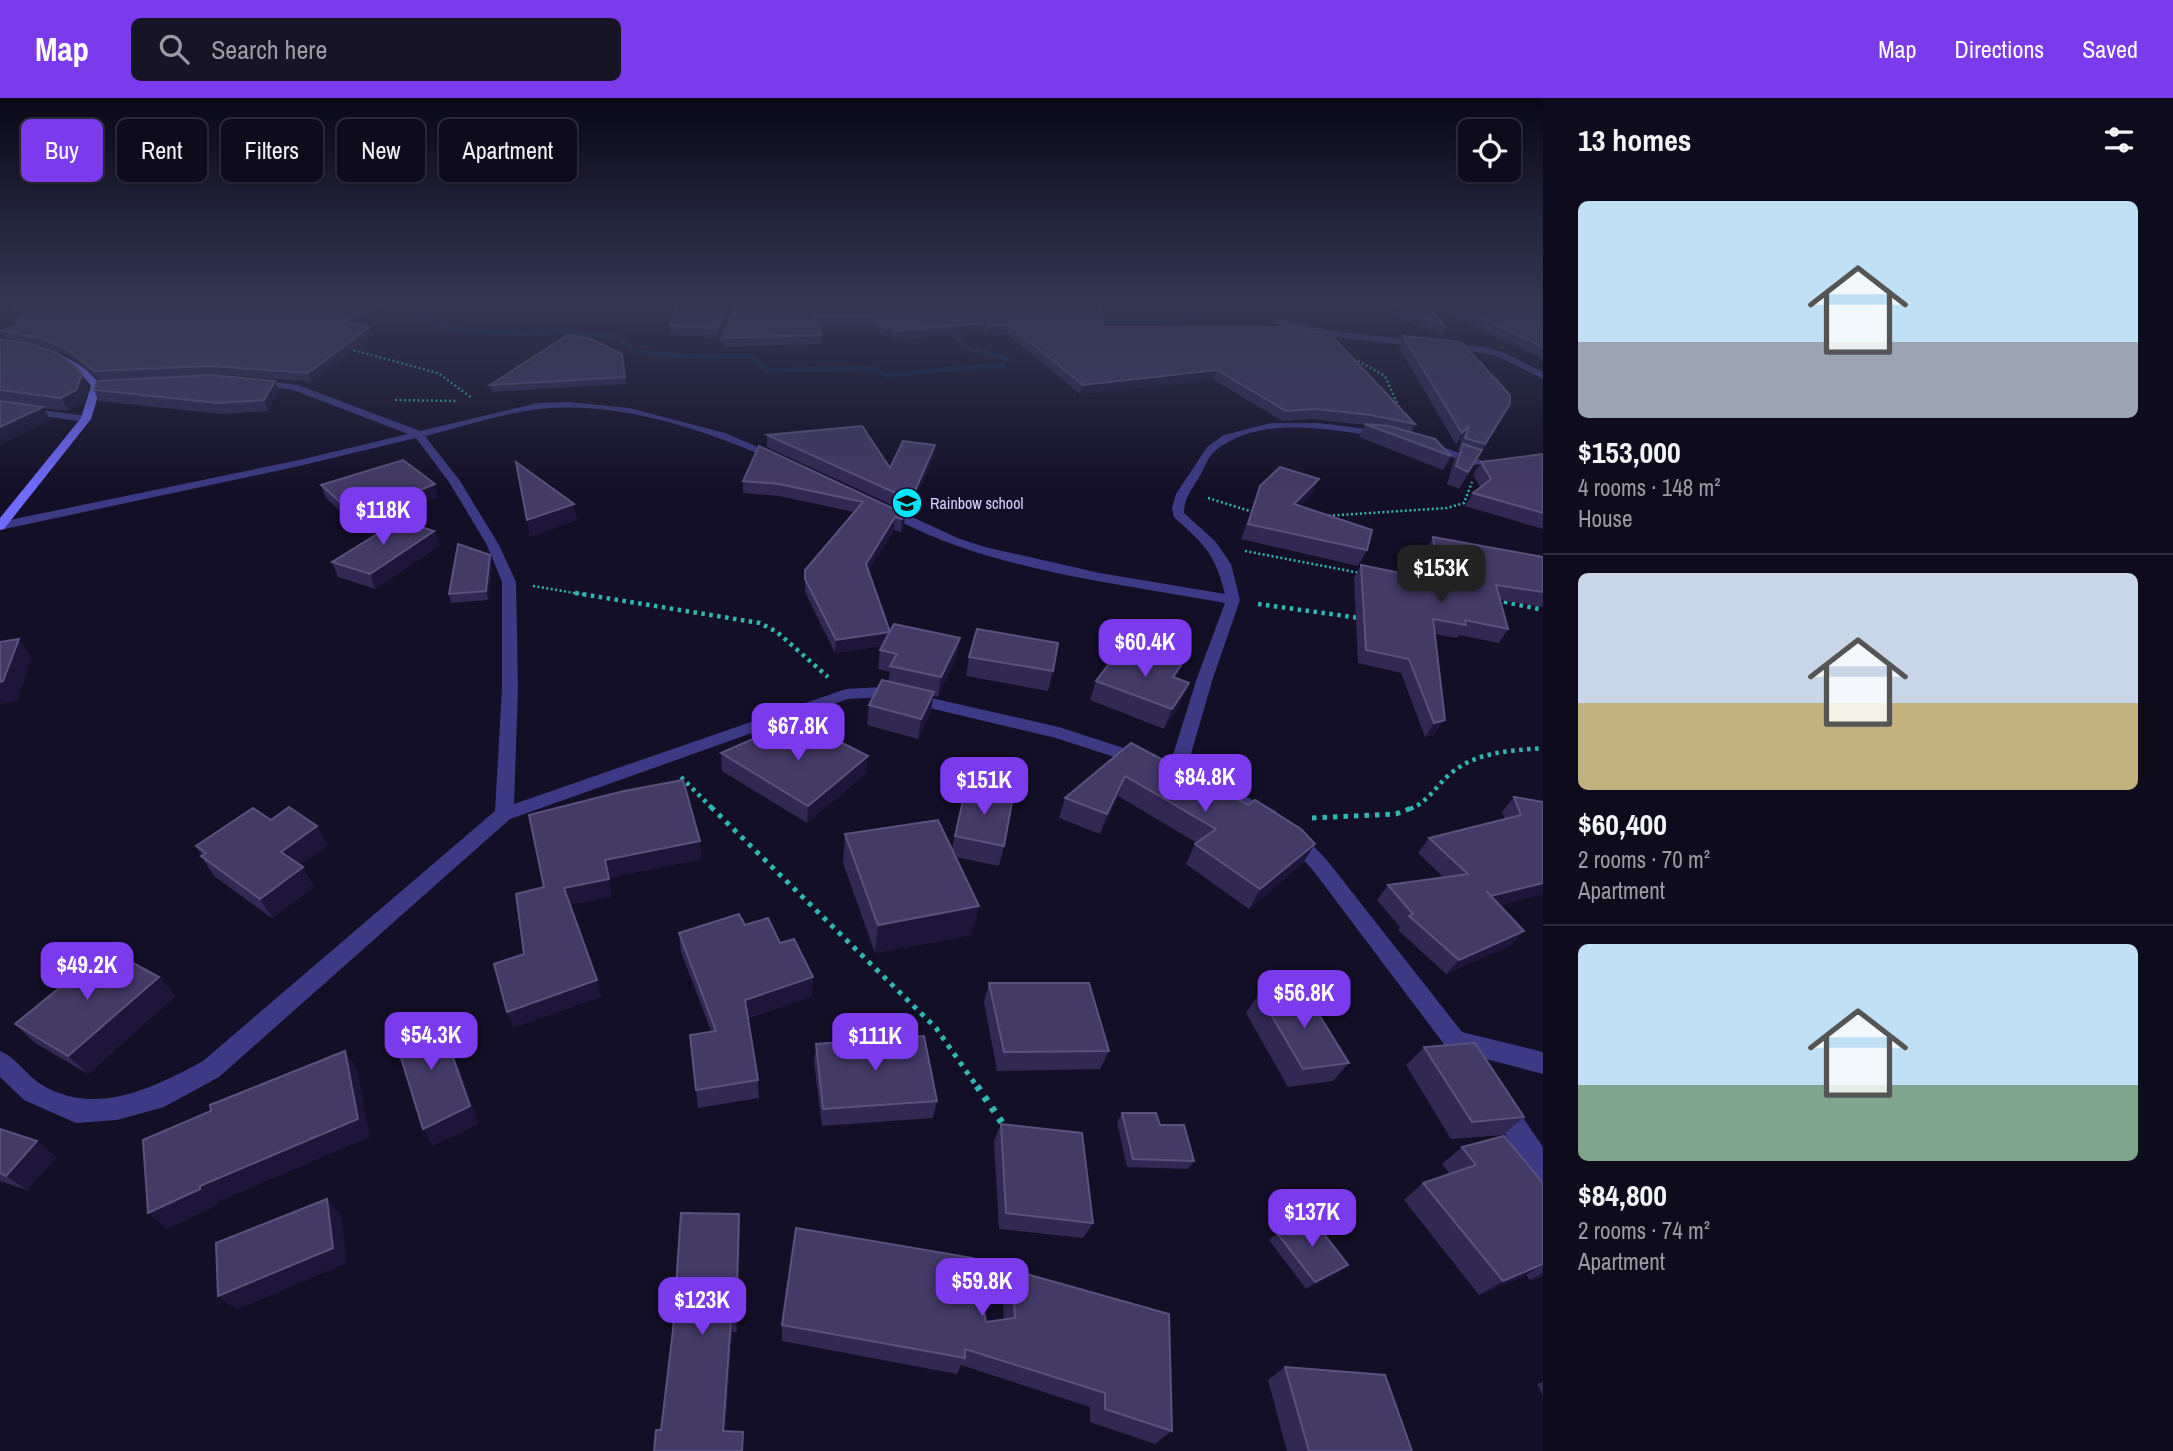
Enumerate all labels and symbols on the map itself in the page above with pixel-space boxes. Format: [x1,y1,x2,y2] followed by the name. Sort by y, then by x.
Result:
[890,486,924,520] school or university icon: Rainbow school
[334,488,432,547] pin: $118K
[930,492,1023,514] place label: Rainbow school
[1392,546,1490,605] pin: $153K
[1088,620,1202,679] pin: $60.4K
[741,704,855,763] pin: $67.8K
[1148,754,1262,814] pin: $84.8K
[935,758,1033,817] pin: $151K
[30,942,144,1002] pin: $49.2K
[1247,970,1361,1030] pin: $56.8K
[374,1012,488,1072] pin: $54.3K
[826,1014,924,1073] pin: $111K
[1263,1190,1361,1249] pin: $137K
[925,1258,1039,1318] pin: $59.8K
[653,1278,751,1337] pin: $123K

